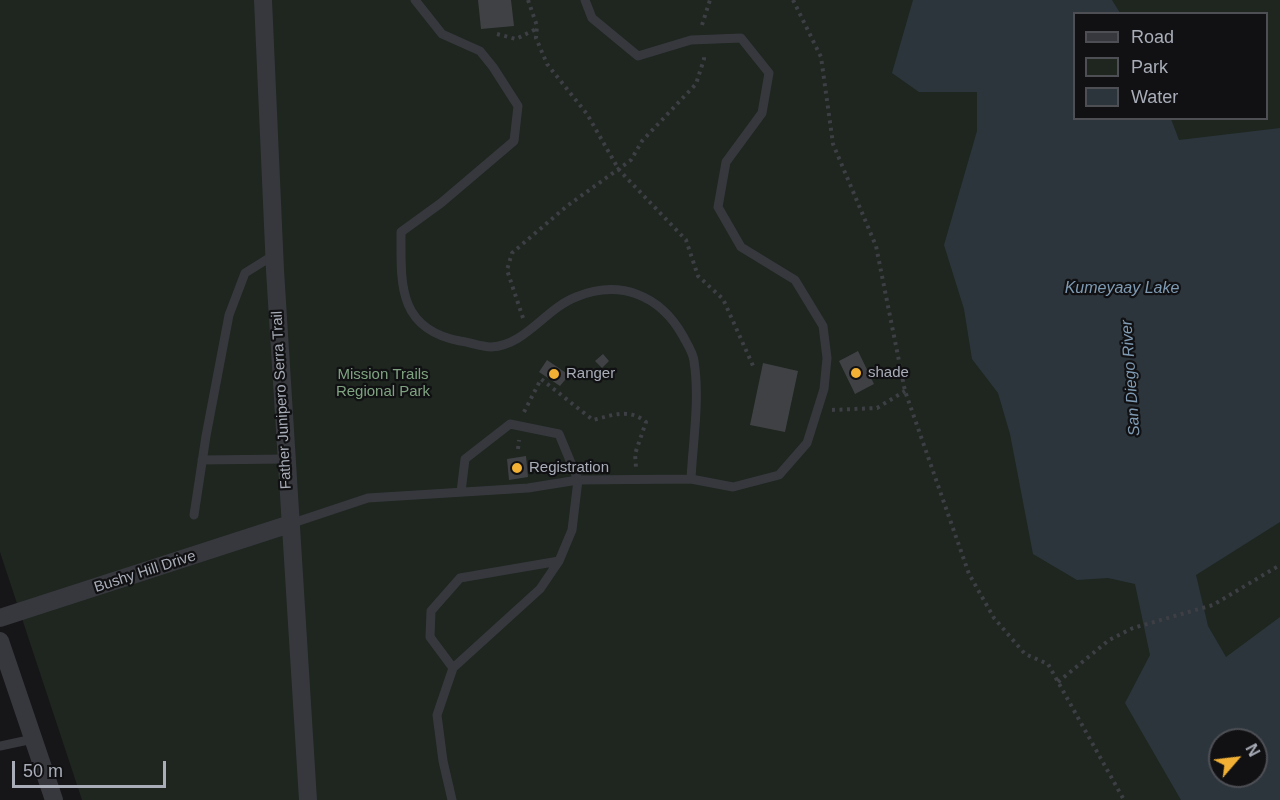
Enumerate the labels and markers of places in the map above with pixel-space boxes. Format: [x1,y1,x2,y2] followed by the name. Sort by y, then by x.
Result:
[868,364,909,382] place label: shade
[566,365,615,383] place label: Ranger
[849,366,863,380] marker: shade
[547,367,561,381] marker: Ranger
[529,459,609,477] place label: Registration
[510,461,524,475] marker: Registration

